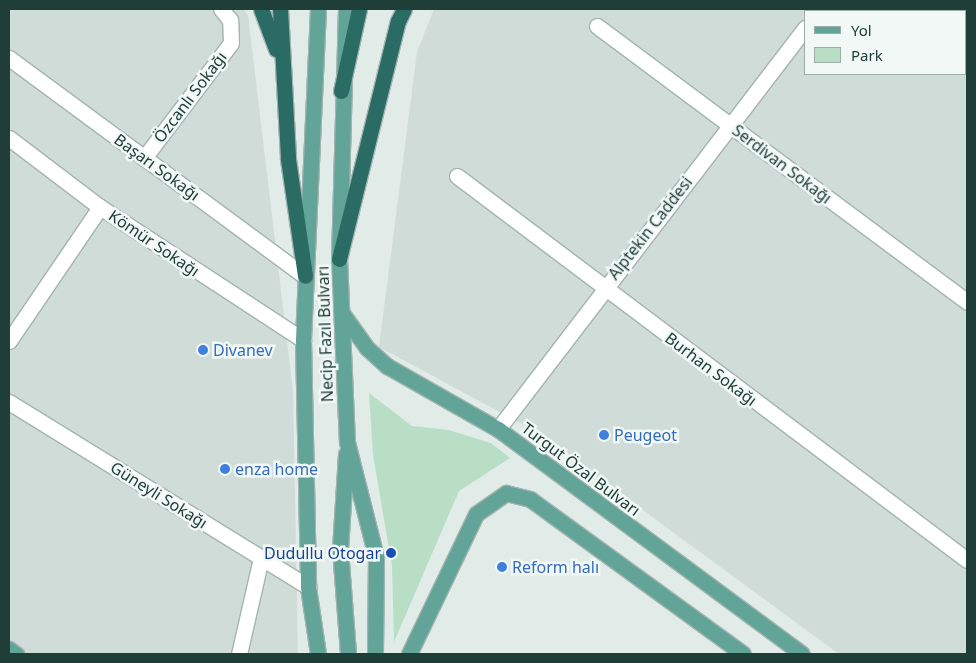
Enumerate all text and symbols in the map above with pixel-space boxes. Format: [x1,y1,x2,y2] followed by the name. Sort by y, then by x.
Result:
[804,10,966,75] legend
[851,20,872,40] text: Yol
[851,45,883,65] text: Park
[150,48,230,146] street label: Özcanlı Sokağı
[729,120,835,208] street label: Serdivan Sokağı
[111,130,203,204] street label: Başarı Sokağı
[604,173,696,283] street label: Alptekin Caddesi
[105,206,203,280] street label: Kömür Sokağı
[313,265,337,403] street label: Necip Fazıl Bulvarı
[661,328,761,410] street label: Burhan Sokağı
[213,340,273,360] place label: Divanev
[197,344,209,356] marker: Divanev
[518,418,644,520] street label: Turgut Özal Bulvarı
[614,425,677,445] place label: Peugeot
[598,429,610,441] marker: Peugeot
[107,458,211,532] street label: Güneyli Sokağı
[235,459,318,479] place label: enza home
[219,463,231,475] marker: enza home
[264,543,381,563] place label: Dudullu Otogar
[385,547,397,559] marker: Dudullu Otogar
[512,557,599,577] place label: Reform halı
[496,561,508,573] marker: Reform halı

